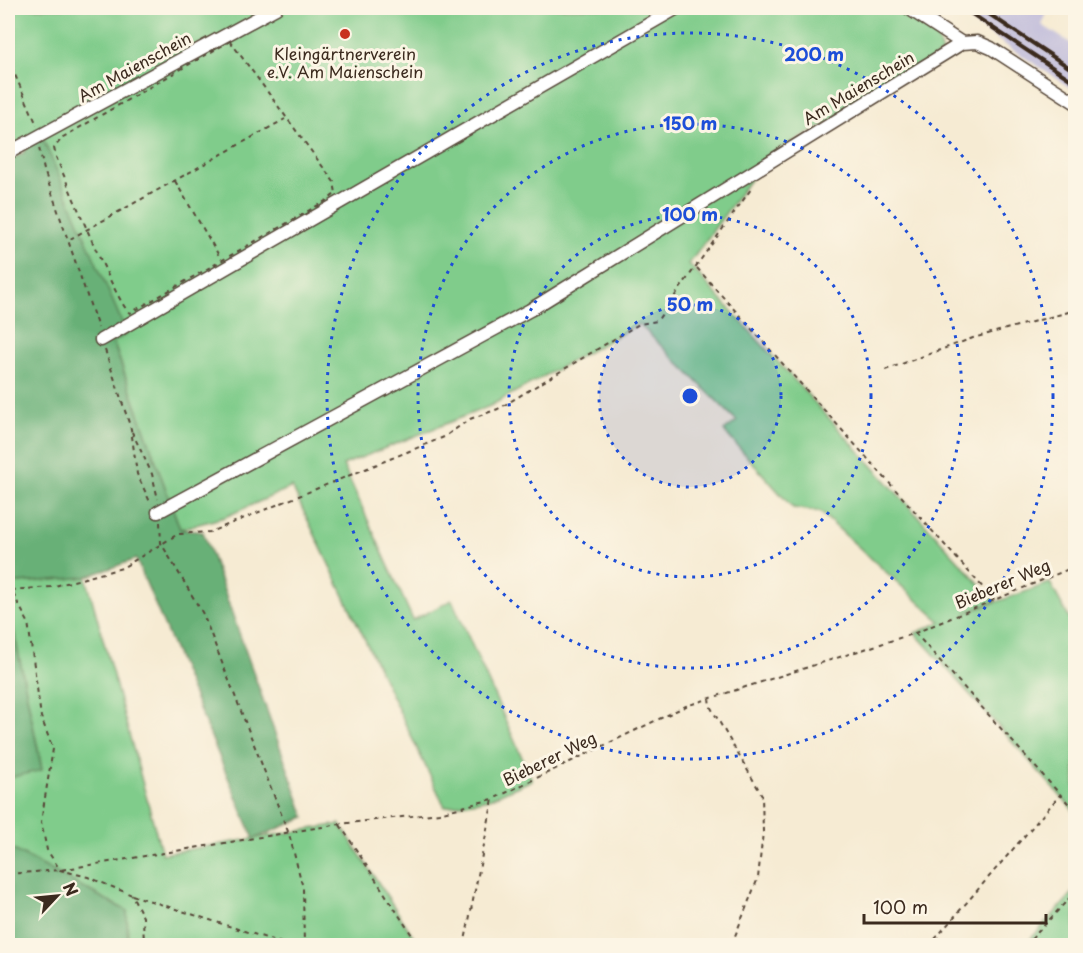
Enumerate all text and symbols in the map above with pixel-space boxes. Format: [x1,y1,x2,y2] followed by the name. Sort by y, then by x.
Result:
[73,25,195,107] street label: Am Maienschein
[338,27,352,41] marker: Kleingärtnerverein e.V. Am Maienschein
[784,40,844,67] text: 200 m
[267,41,423,83] place label: Kleingärtnerverein e.V. Am Maienschein
[798,44,918,130] street label: Am Maienschein
[663,109,717,136] text: 150 m
[662,200,718,227] text: 100 m
[667,290,713,317] text: 50 m
[680,386,700,406] centre of rings
[951,552,1053,614] street label: Bieberer Weg
[498,725,600,791] street label: Bieberer Weg
[27,866,87,926] north arrow
[58,878,85,900] text: N
[864,887,1046,925] scale bar
[873,893,928,920] text: 100 m

